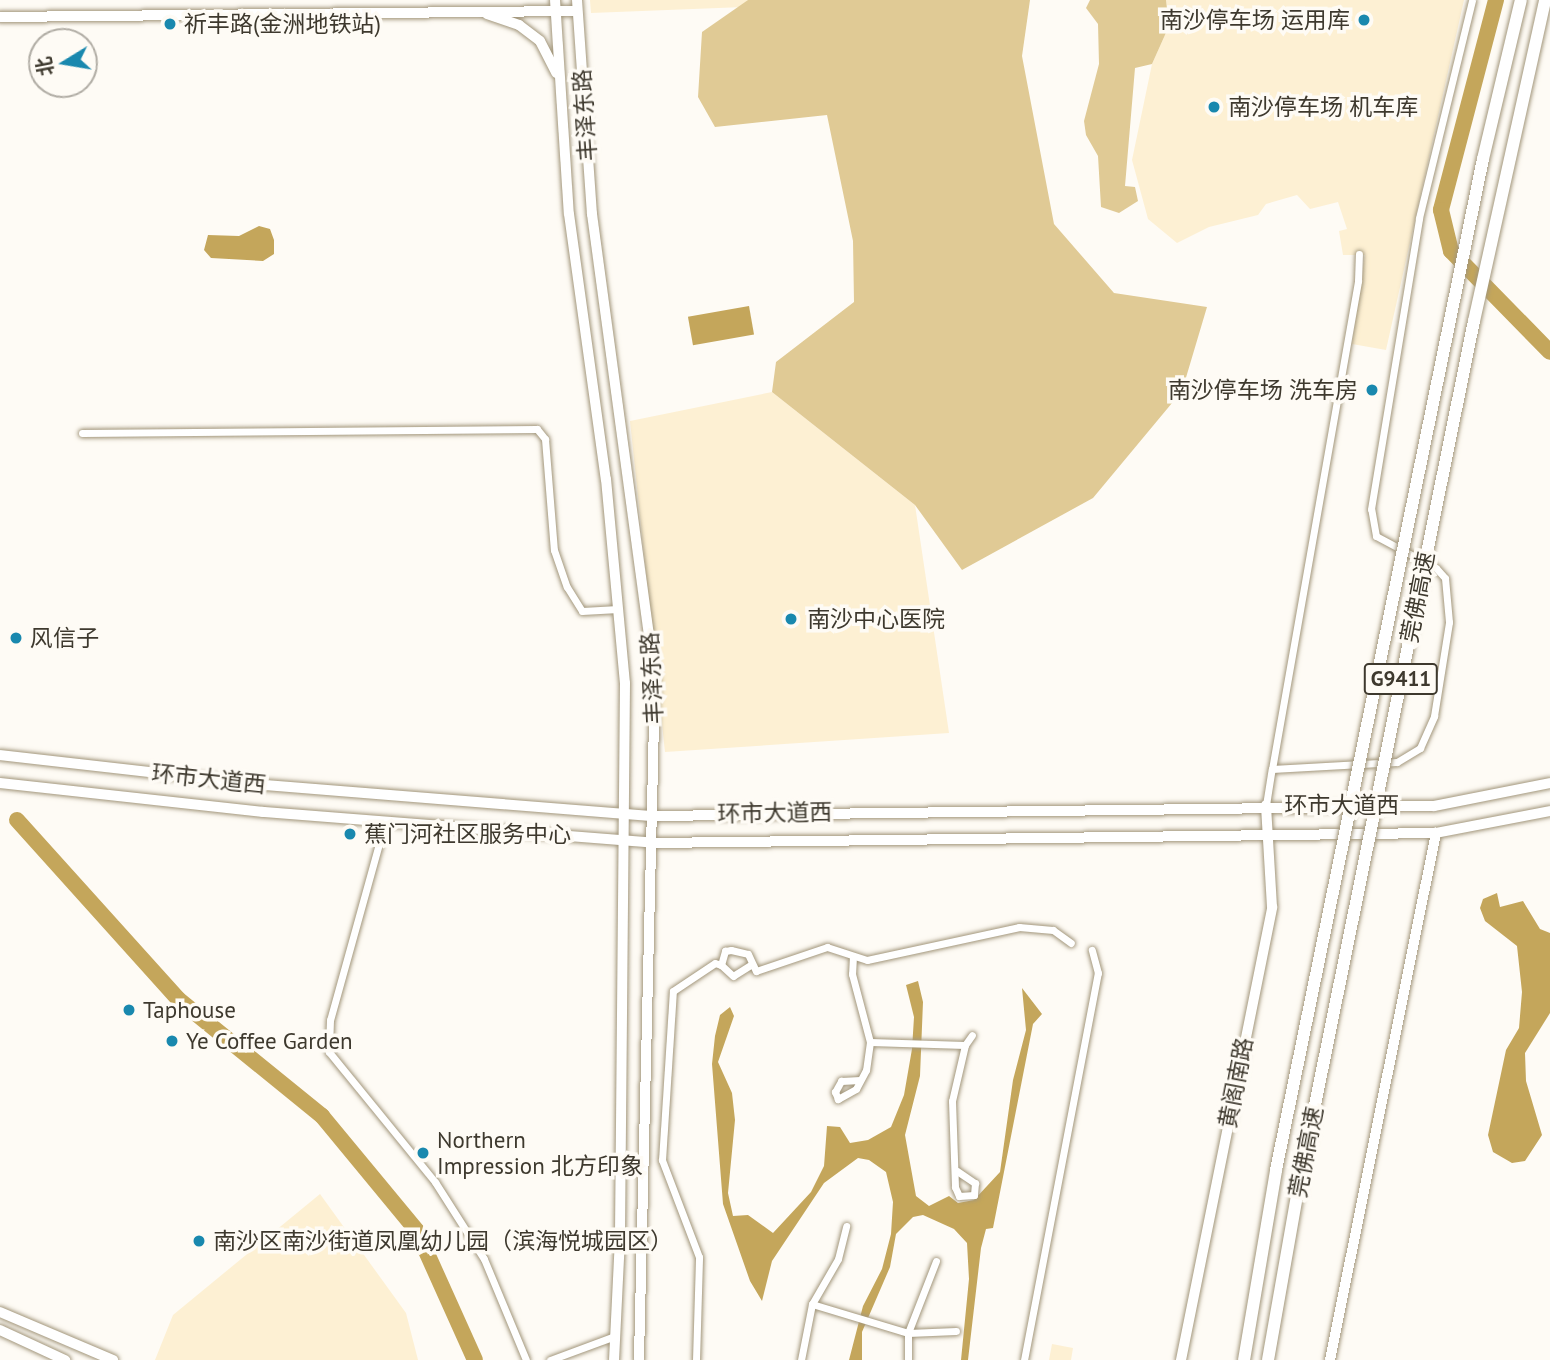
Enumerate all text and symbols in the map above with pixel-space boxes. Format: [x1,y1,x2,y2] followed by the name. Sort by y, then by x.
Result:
[1160,6,1350,34] place label: 南沙停车场 运用库
[184,10,381,38] place label: 祈丰路(金洲地铁站)
[1356,12,1372,28] marker: 南沙停车场 运用库
[162,16,178,32] marker: 祈丰路(金洲地铁站)
[28,28,98,98] north arrow
[31,55,58,78] text: 北
[568,68,602,162] street label: 丰泽东路
[1228,93,1418,121] place label: 南沙停车场 机车库
[1206,99,1222,115] marker: 南沙停车场 机车库
[1168,376,1358,404] place label: 南沙停车场 洗车房
[1364,382,1380,398] marker: 南沙停车场 洗车房
[1396,549,1440,645] street label: 莞佛高速
[807,605,945,633] place label: 南沙中心医院
[781,609,801,629] marker: 南沙中心医院
[30,624,99,652] place label: 风信子
[8,630,24,646] marker: 风信子
[636,631,668,725] street label: 丰泽东路
[1362,662,1440,696] road number: G9411
[150,759,268,799] street label: 环市大道西
[1285,791,1399,819] street label: 环市大道西
[717,798,833,828] street label: 环市大道西
[364,820,571,848] place label: 蕉门河社区服务中心
[342,826,358,842] marker: 蕉门河社区服务中心
[143,996,236,1024] place label: Taphouse
[121,1002,137,1018] marker: Taphouse
[186,1027,353,1055] place label: Ye Coffee Garden
[164,1033,180,1049] marker: Ye Coffee Garden
[1214,1035,1258,1131] street label: 黄阁南路
[1284,1104,1328,1200] street label: 莞佛高速
[437,1126,643,1180] place label: Northern Impression 北方印象
[415,1145,431,1161] marker: Northern Impression 北方印象
[213,1227,673,1255] place label: 南沙区南沙街道凤凰幼儿园（滨海悦城园区）
[191,1233,207,1249] marker: 南沙区南沙街道凤凰幼儿园（滨海悦城园区）

